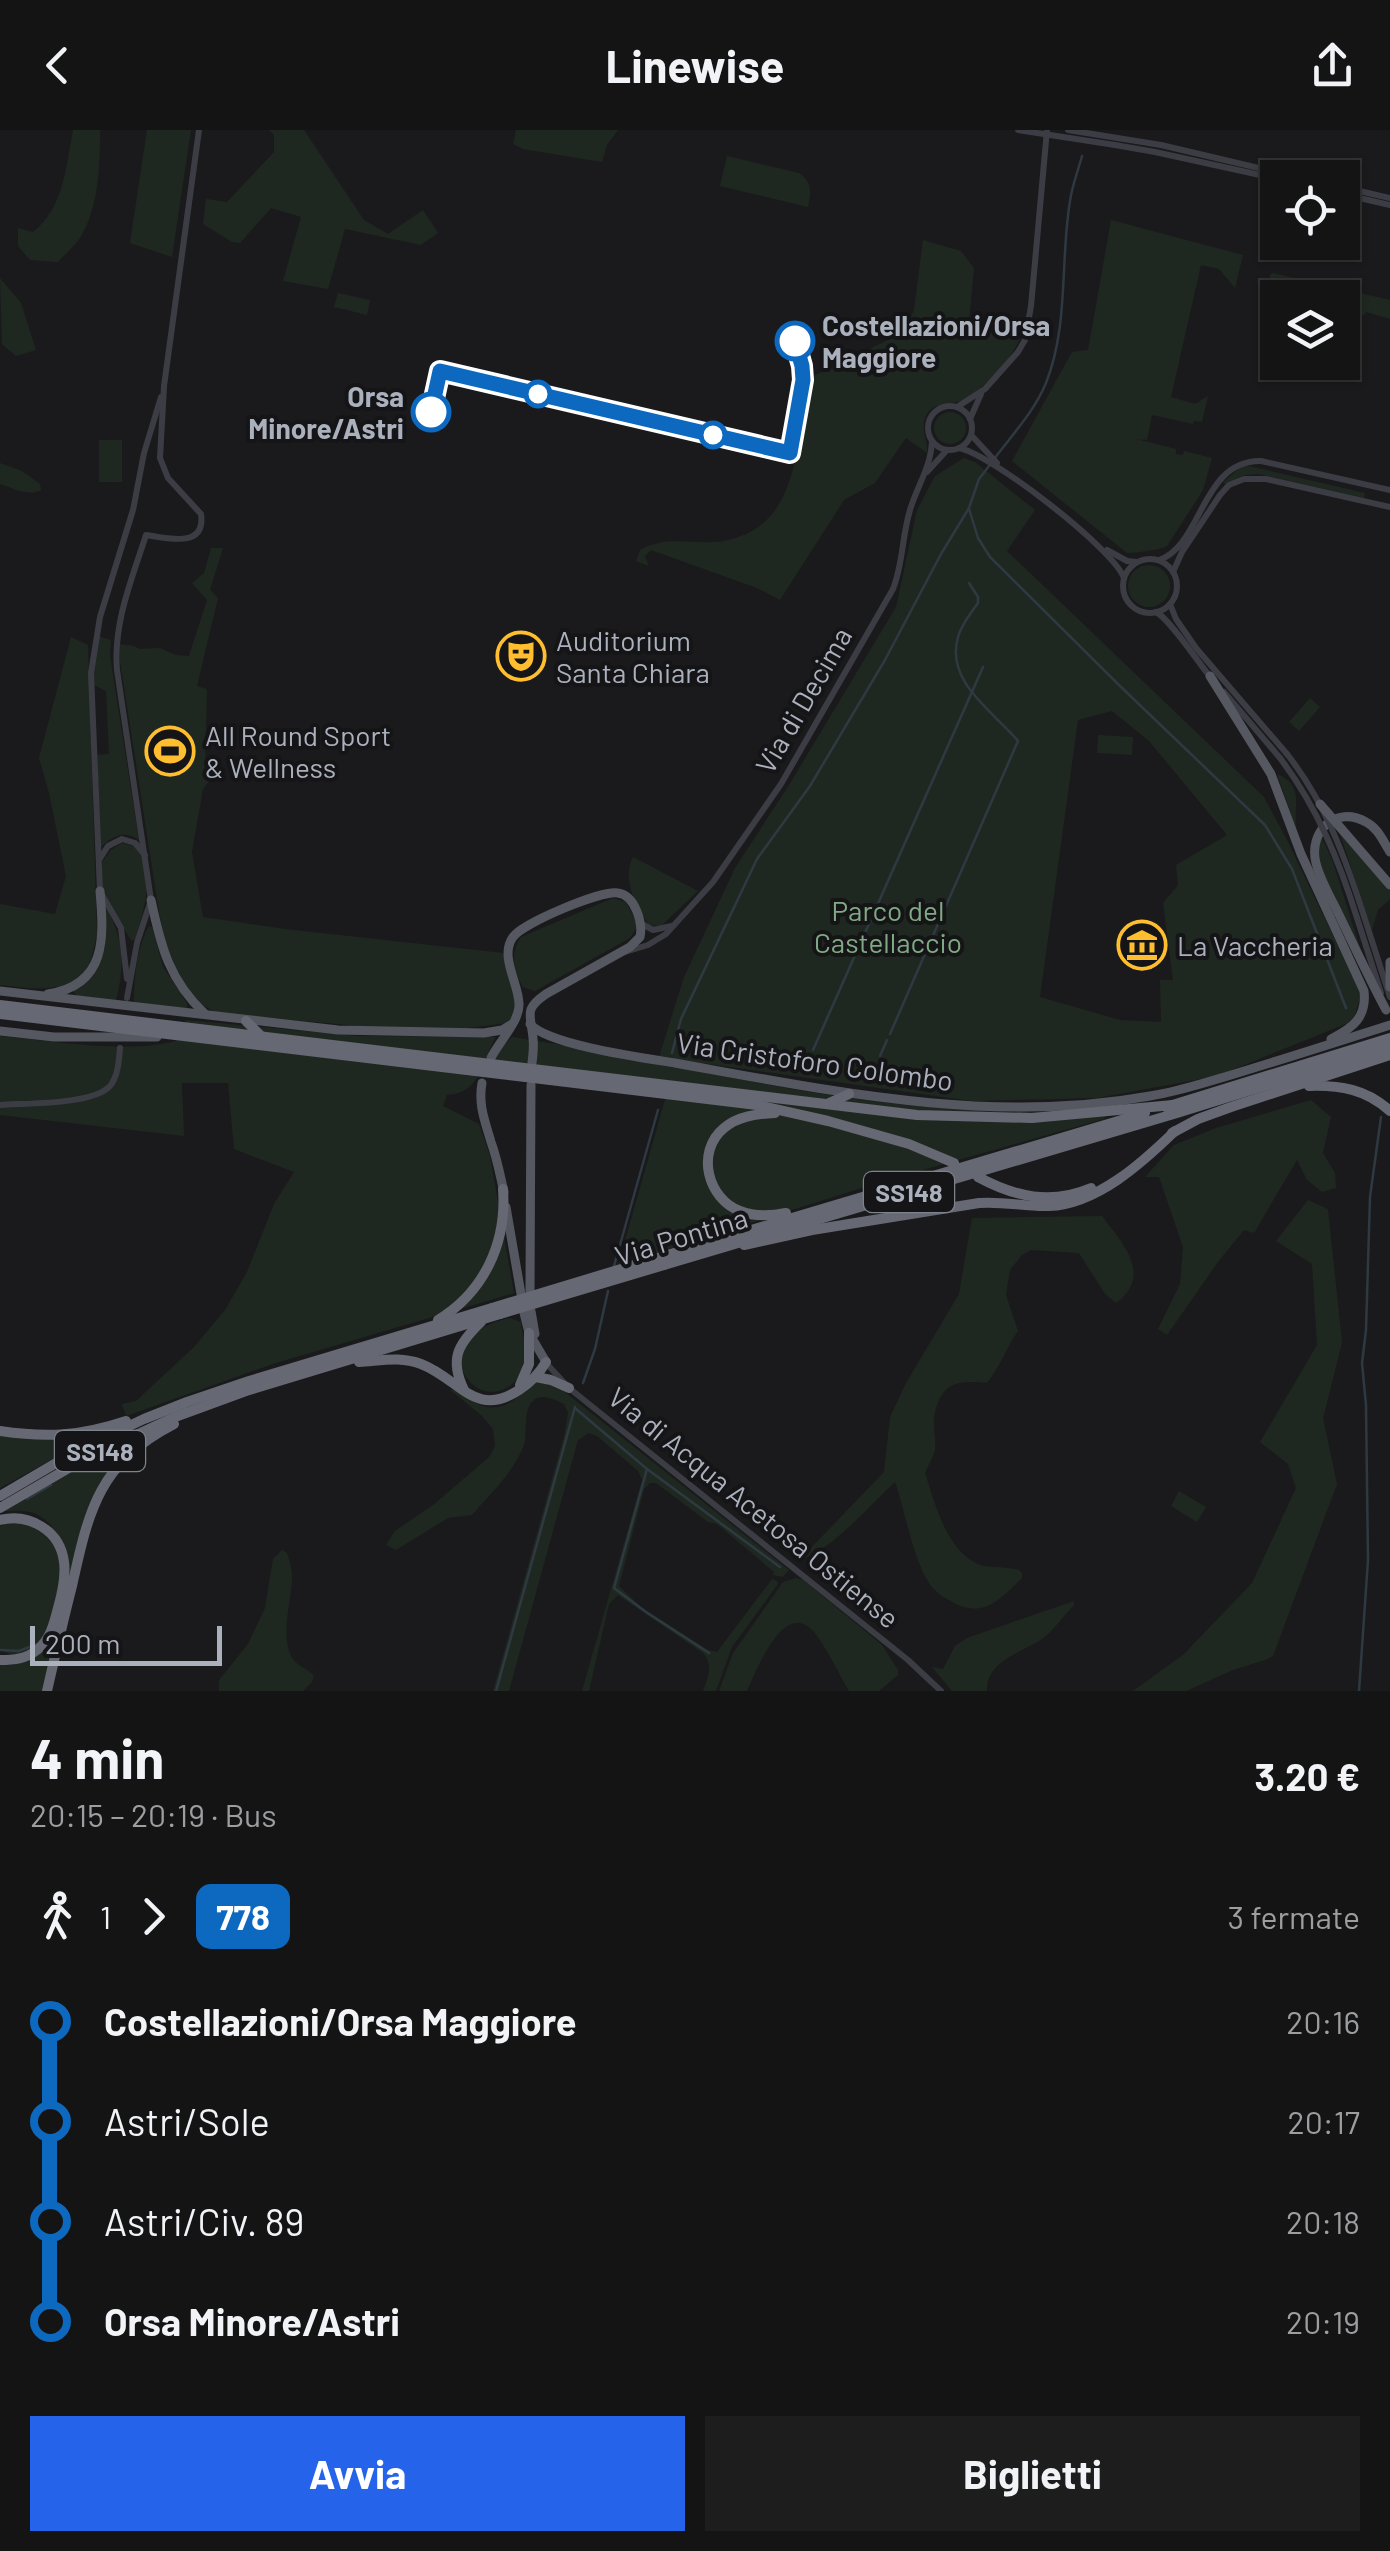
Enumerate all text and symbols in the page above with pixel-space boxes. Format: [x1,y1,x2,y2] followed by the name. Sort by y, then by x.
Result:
[30,38,85,93] icon: back
[606,38,784,92] text: Linewise
[1305,38,1360,93] icon: share
[1260,160,1360,380] map controls
[1260,160,1360,260] button: locate
[1260,280,1360,380] button: layers
[822,308,1050,374] place label: Costellazioni/Orsa Maggiore
[776,322,814,360] marker: Costellazioni/Orsa Maggiore
[248,379,404,445] place label: Orsa Minore/Astri
[525,381,551,407] unlabelled marker
[412,393,450,431] marker: Orsa Minore/Astri
[700,422,726,448] unlabelled marker
[748,621,858,779] street label: Via di Decima
[556,623,710,689] place label: Auditorium Santa Chiara
[495,630,547,682] theatre icon: Auditorium Santa Chiara
[205,718,391,784] place label: All Round Sport & Wellness
[144,725,196,777] sports icon: All Round Sport & Wellness
[814,893,962,959] park label: Parco del Castellaccio
[1116,919,1168,971] museum icon: La Vaccheria
[1177,928,1333,962] place label: La Vaccheria
[675,1025,955,1097] street label: Via Cristoforo Colombo
[864,1172,954,1212] road number: SS148
[611,1200,751,1272] street label: Via Pontina
[602,1379,906,1635] street label: Via di Acqua Acetosa Ostiense
[55,1431,145,1471] road number: SS148
[30,1621,222,1666] scale bar
[45,1626,120,1660] text: 200 m
[30,1724,164,1790] text: 4 min
[1255,1753,1360,1799] text: 3.20 €
[30,1795,277,1833] text: 20:15 – 20:19 · Bus
[30,1889,85,1944] icon: walk
[126,1889,181,1944] icon: forward
[216,1895,270,1937] text: 778
[100,1897,111,1935] text: 1
[1228,1897,1360,1935] text: 3 fermate
[104,1998,577,2044] text: Costellazioni/Orsa Maggiore
[1286,2002,1360,2040] text: 20:16
[104,2098,270,2144] text: Astri/Sole
[1288,2102,1360,2140] text: 20:17
[104,2198,304,2244] text: Astri/Civ. 89
[1286,2202,1360,2240] text: 20:18
[104,2298,400,2344] text: Orsa Minore/Astri
[1286,2302,1360,2340] text: 20:19
[30,2416,685,2531] button: Avvia
[705,2416,1360,2531] button: Biglietti

